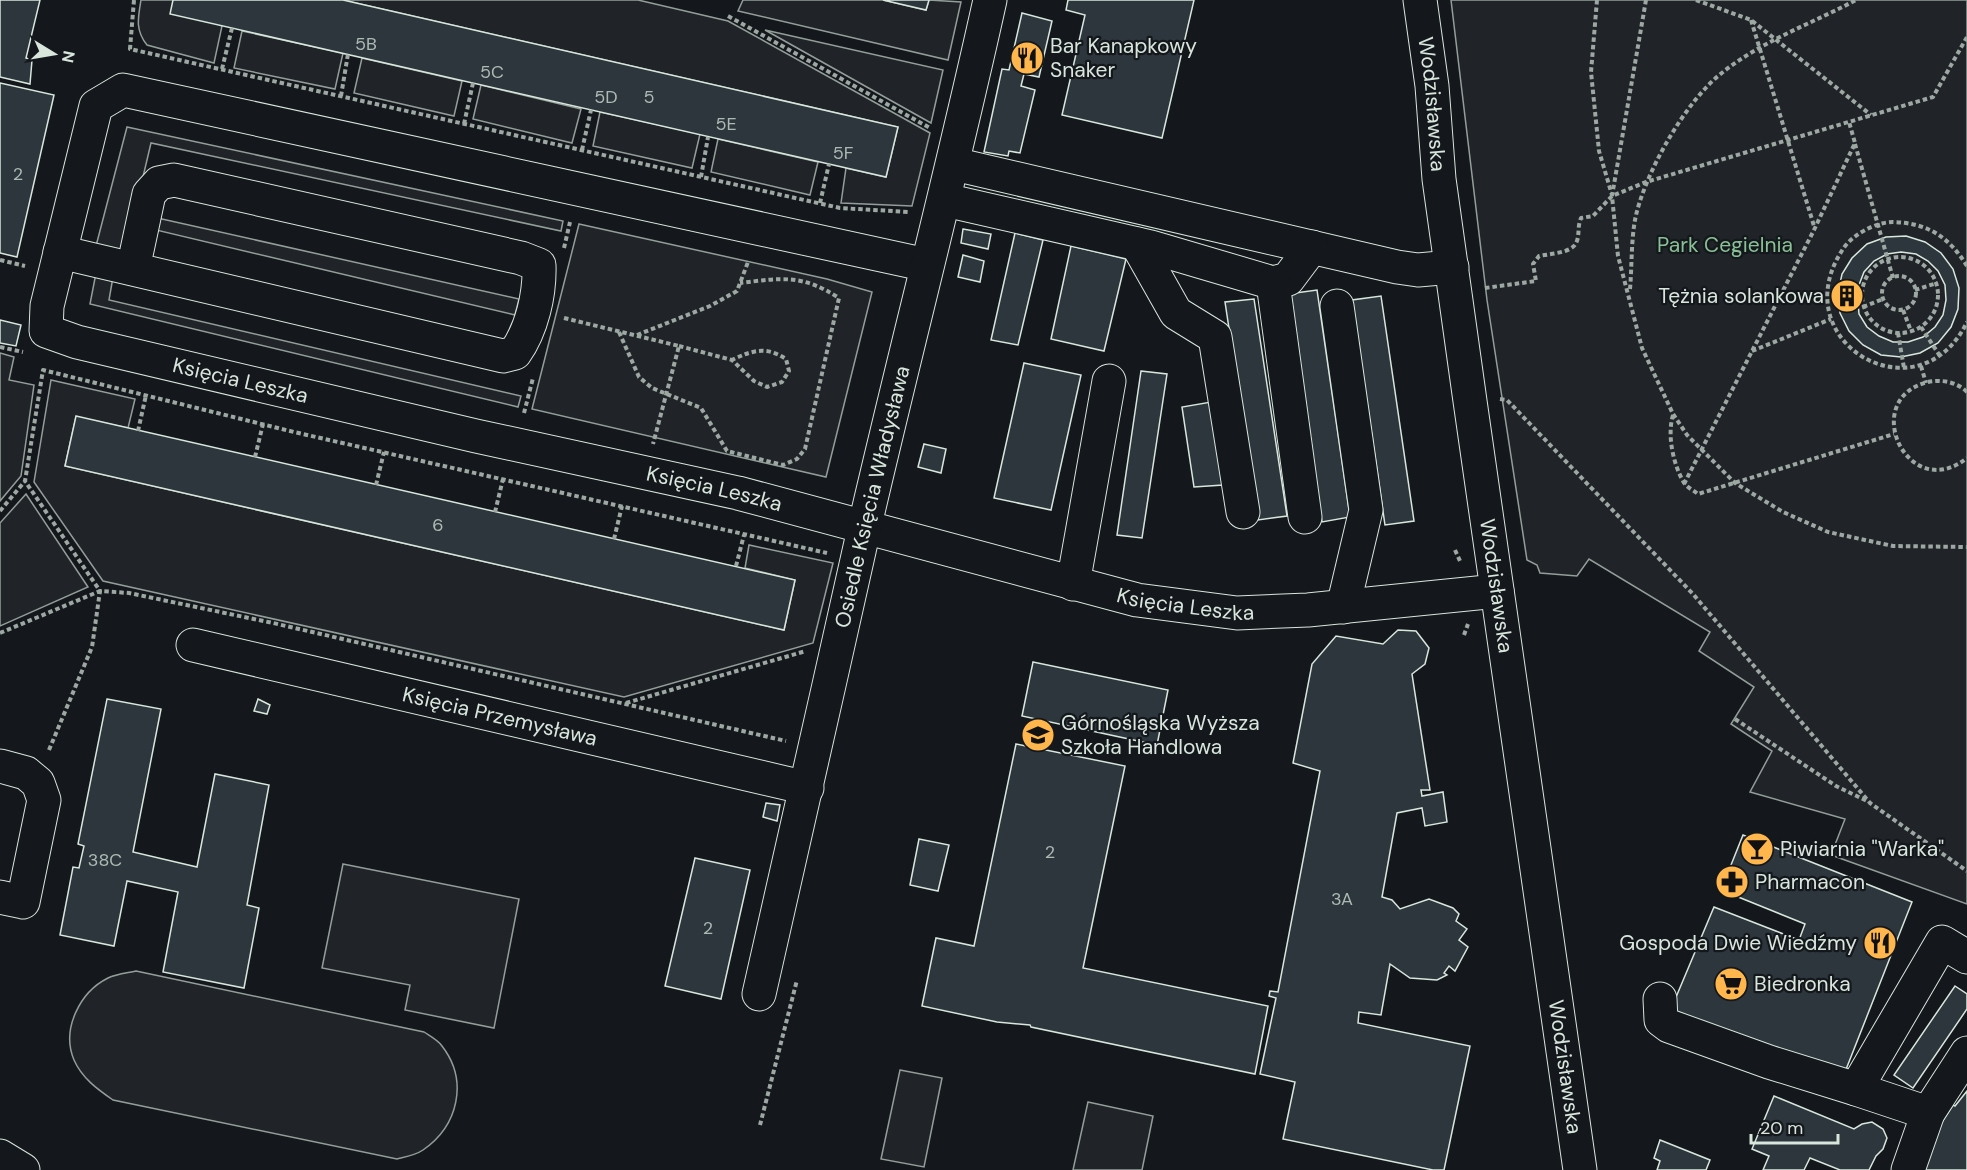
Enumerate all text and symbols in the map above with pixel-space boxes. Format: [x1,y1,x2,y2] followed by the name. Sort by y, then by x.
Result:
[24,24,84,84] north arrow
[355,32,377,56] house number: 5B
[1050,32,1197,84] place label: Bar Kanapkowy Snaker
[1411,35,1452,173] street label: Wodzisławska
[1009,40,1045,76] restaurant icon: Bar Kanapkowy Snaker
[57,49,80,64] text: N
[480,60,504,84] house number: 5C
[594,85,618,109] house number: 5D
[644,85,654,109] house number: 5
[715,112,737,136] house number: 5E
[833,141,854,165] house number: 5F
[13,162,23,186] house number: 2
[1657,231,1793,259] park label: Park Cegielnia
[1829,278,1865,314] building icon: Tężnia solankowa
[1658,282,1824,310] place label: Tężnia solankowa
[170,351,311,410] street label: Księcia Leszka
[828,363,917,630] street label: Osiedle Księcia Władysława
[644,459,785,518] street label: Księcia Leszka
[432,513,444,537] house number: 6
[1473,517,1520,655] street label: Wodzisławska
[1114,581,1255,627] street label: Księcia Leszka
[400,680,600,753] street label: Księcia Przemysława
[1061,709,1260,761] place label: Górnośląska Wyższa Szkoła Handlowa
[1020,717,1056,753] school or university icon: Górnośląska Wyższa Szkoła Handlowa
[1739,831,1775,867] bar icon: Piwiarnia "Warka"
[1780,835,1944,863] place label: Piwiarnia "Warka"
[1045,840,1055,864] house number: 2
[88,848,122,872] house number: 38C
[1714,864,1750,900] pharmacy icon: Pharmacon
[1755,868,1865,896] place label: Pharmacon
[1331,887,1353,911] house number: 3A
[703,916,713,940] house number: 2
[1862,925,1898,961] restaurant icon: Gospoda Dwie Wiedźmy
[1619,929,1857,957] place label: Gospoda Dwie Wiedźmy
[1713,966,1749,1002] supermarket icon: Biedronka
[1754,970,1851,998] place label: Biedronka
[1542,998,1589,1136] street label: Wodzisławska
[1751,1107,1838,1145] scale bar
[1760,1116,1803,1140] text: 20 m

